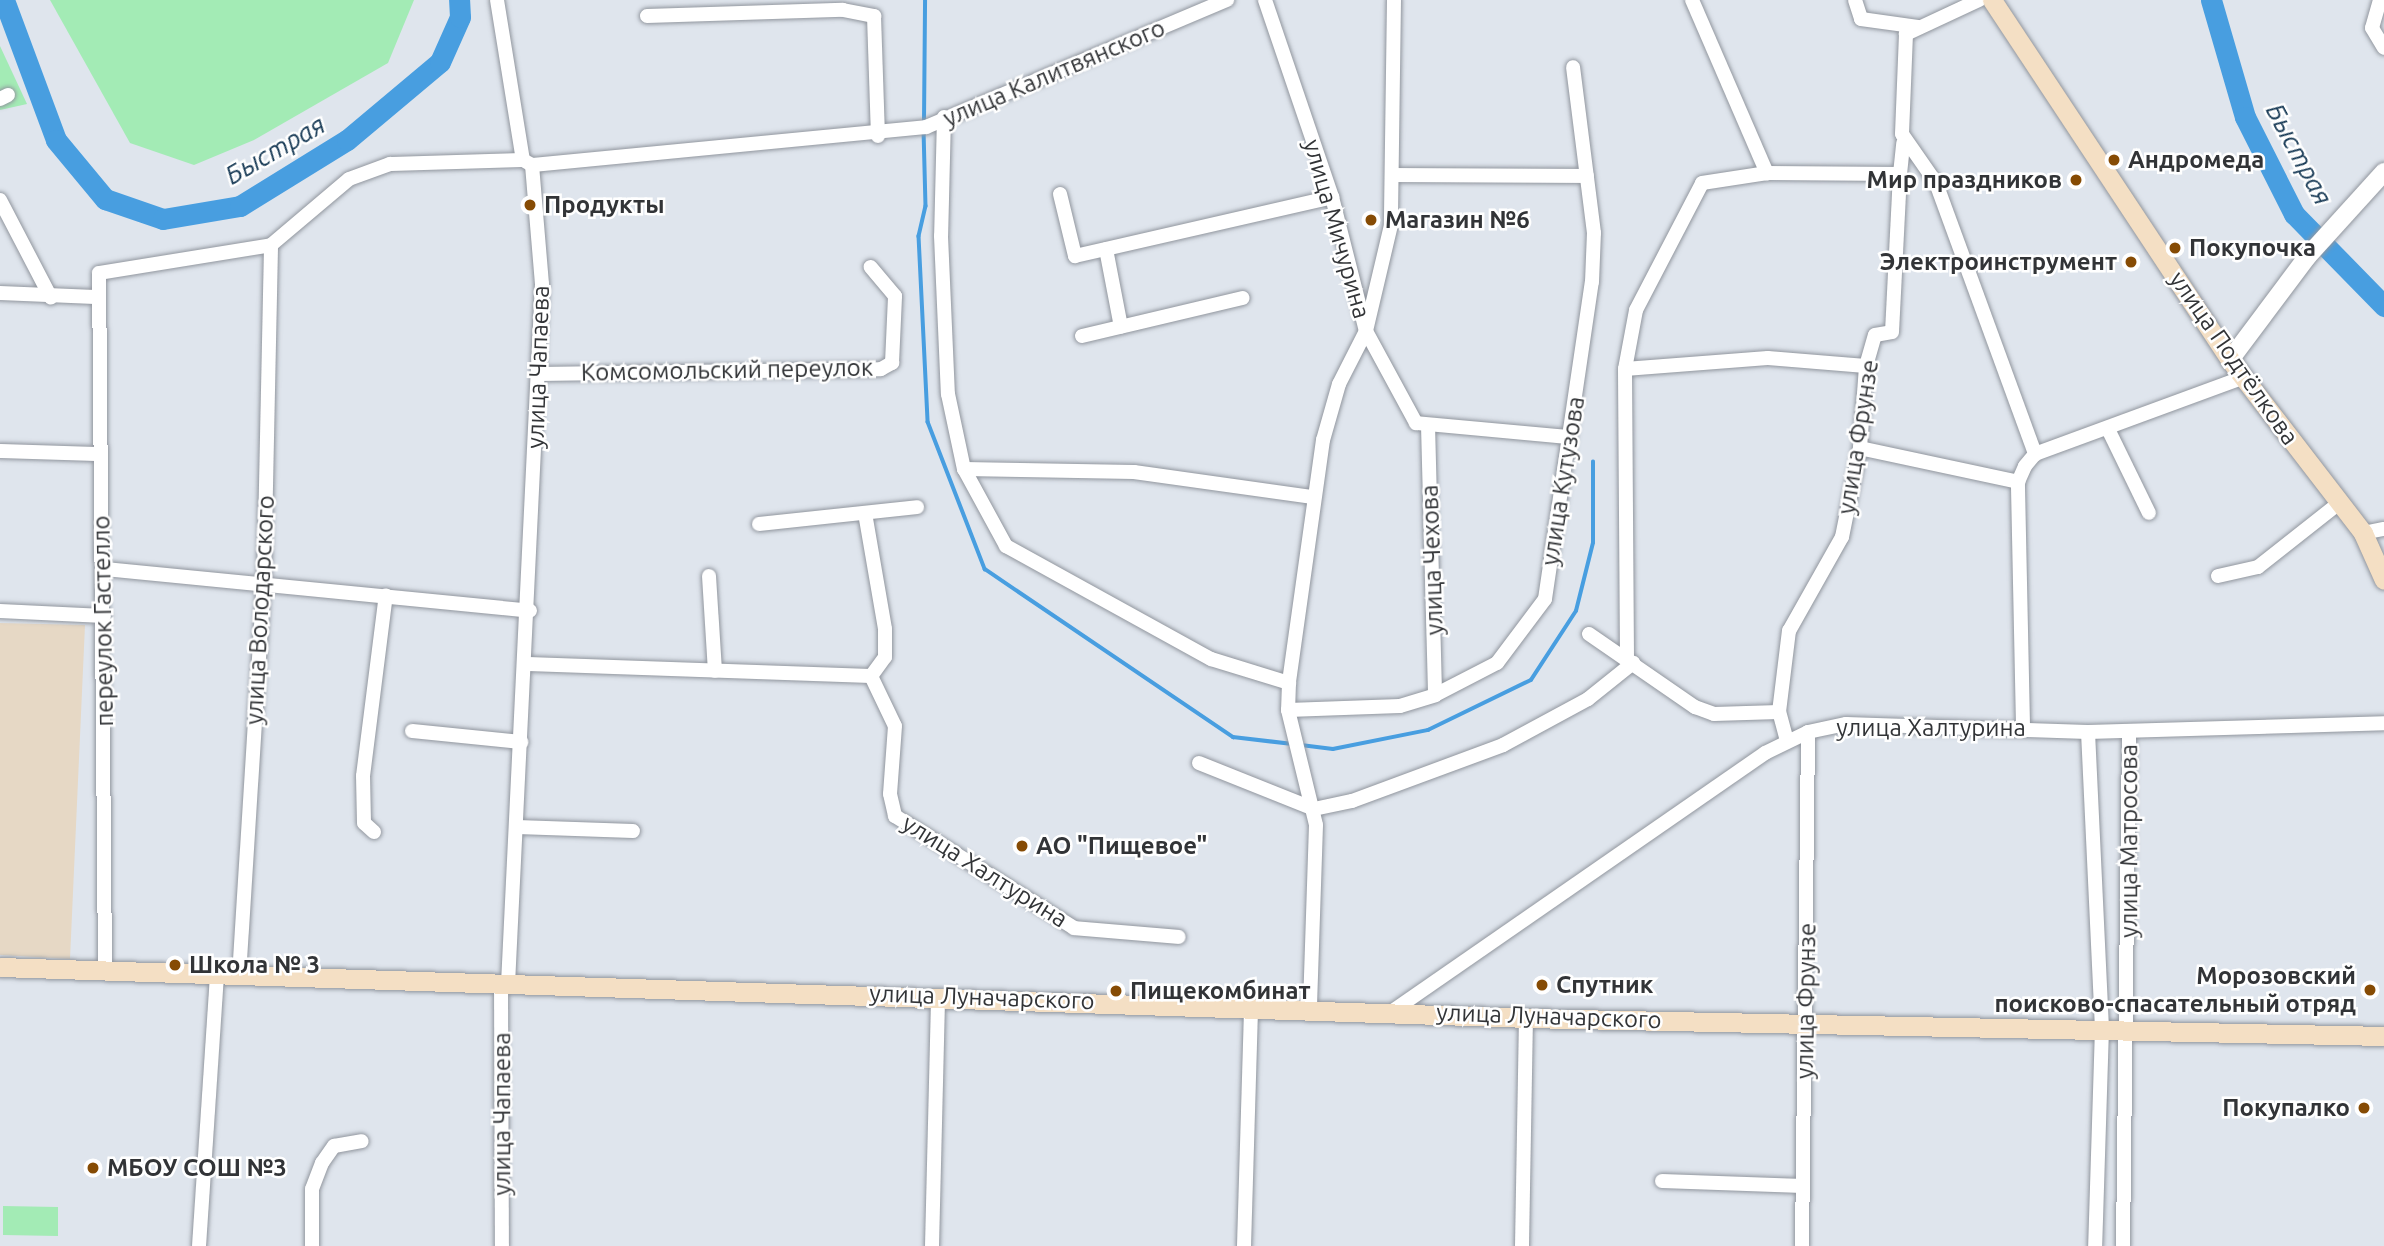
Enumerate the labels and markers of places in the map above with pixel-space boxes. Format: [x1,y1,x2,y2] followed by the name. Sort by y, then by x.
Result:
[2128,146,2264,174] place label: Андромеда
[2106,152,2122,168] marker: Андромеда
[1867,166,2062,194] place label: Мир праздников
[2068,172,2084,188] marker: Мир праздников
[544,191,665,219] place label: Продукты
[522,197,538,213] marker: Продукты
[1385,206,1530,234] place label: Магазин №6
[1363,212,1379,228] marker: Магазин №6
[2189,234,2316,262] place label: Покупочка
[2167,240,2183,256] marker: Покупочка
[1879,248,2117,276] place label: Электроинструмент
[2123,254,2139,270] marker: Электроинструмент
[1036,832,1207,860] place label: АО "Пищевое"
[1014,838,1030,854] marker: АО "Пищевое"
[189,951,320,979] place label: Школа № 3
[167,957,183,973] marker: Школа № 3
[1994,962,2356,1018] place label: Морозовский поисково-спасательный отряд
[1556,971,1653,999] place label: Спутник
[1130,977,1311,1005] place label: Пищекомбинат
[1534,977,1550,993] marker: Спутник
[2362,982,2378,998] marker: Морозовский поисково-спасательный отряд
[1108,983,1124,999] marker: Пищекомбинат
[2222,1094,2350,1122] place label: Покупалко
[2356,1100,2372,1116] marker: Покупалко
[107,1154,287,1182] place label: МБОУ СОШ №3
[85,1160,101,1176] marker: МБОУ СОШ №3

